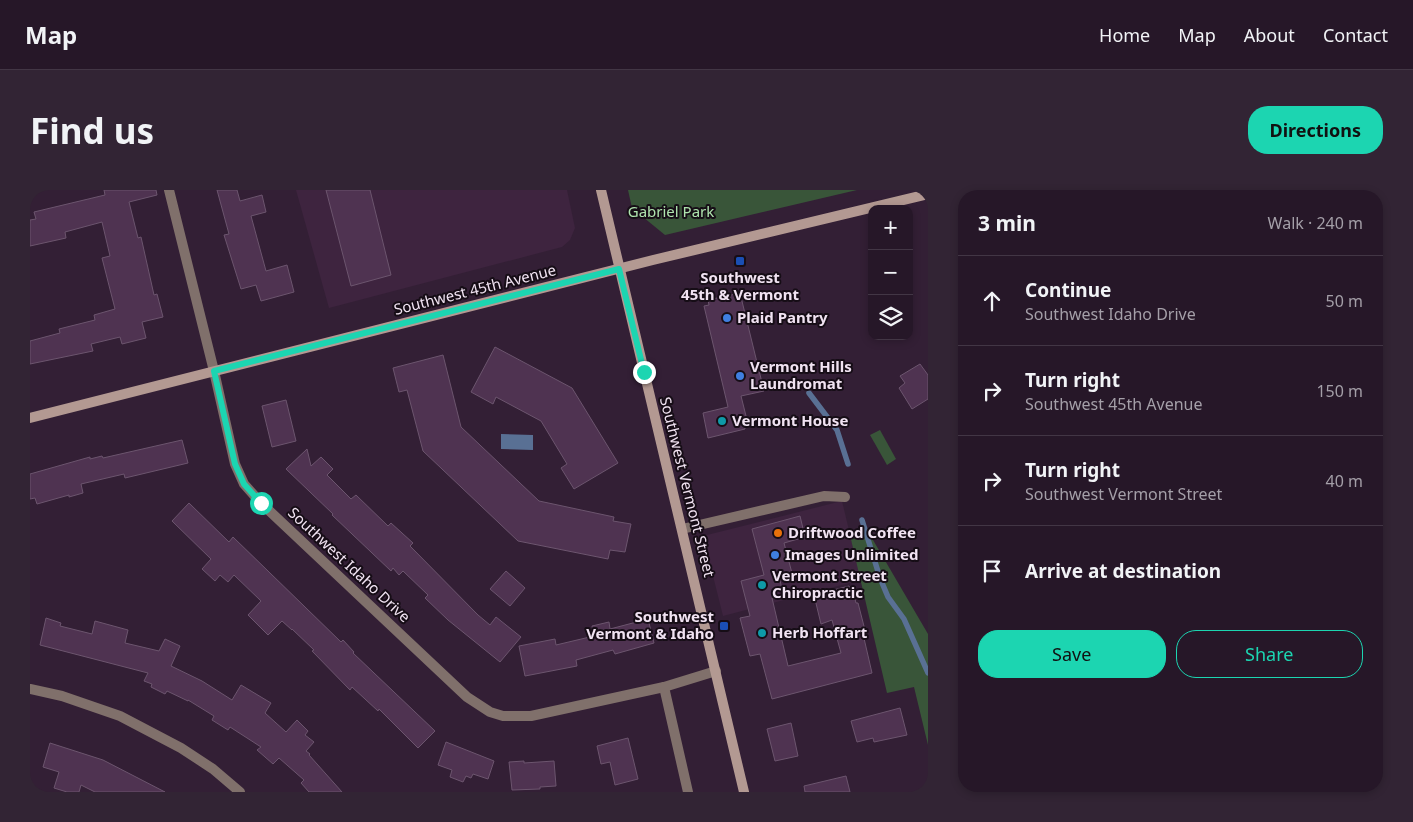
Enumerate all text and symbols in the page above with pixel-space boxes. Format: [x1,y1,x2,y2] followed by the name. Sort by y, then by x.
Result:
[25,18,77,51] text: Map
[1099,23,1150,47] text: Home
[1178,23,1216,47] text: Map
[1244,23,1295,47] text: About
[1323,23,1388,47] text: Contact
[1248,106,1383,154] button: Directions
[30,107,154,154] text: Find us
[628,201,714,221] park label: Gabriel Park
[868,205,913,340] map controls
[868,205,913,250] button: +
[978,209,1036,237] text: 3 min
[1268,212,1363,234] text: Walk · 240 m
[868,250,913,295] button: −
[734,255,746,267] marker: Southwest 45th & Vermont
[392,259,558,319] street label: Southwest 45th Avenue
[681,267,799,304] place label: Southwest 45th & Vermont
[1025,277,1111,303] text: Continue
[978,287,1006,315] icon: ahead
[1326,290,1363,312] text: 50 m
[868,295,913,340] button: layers
[1025,303,1196,325] text: Southwest Idaho Drive
[737,307,828,327] place label: Plaid Pantry
[721,312,733,324] marker: Plaid Pantry
[750,356,852,393] place label: Vermont Hills Laundromat
[633,361,656,384] route end
[1025,367,1120,393] text: Turn right
[734,370,746,382] marker: Vermont Hills Laundromat
[978,377,1006,405] icon: right
[1316,380,1363,402] text: 150 m
[1025,393,1203,415] text: Southwest 45th Avenue
[656,395,720,579] street label: Southwest Vermont Street
[732,410,848,430] place label: Vermont House
[716,415,728,427] marker: Vermont House
[1025,457,1120,483] text: Turn right
[978,467,1006,495] icon: right
[1326,470,1363,492] text: 40 m
[1025,483,1222,505] text: Southwest Vermont Street
[250,492,273,515] route start
[284,502,415,626] street label: Southwest Idaho Drive
[788,522,916,542] place label: Driftwood Coffee
[772,527,784,539] marker: Driftwood Coffee
[785,544,918,564] place label: Images Unlimited
[769,549,781,561] marker: Images Unlimited
[978,557,1006,585] icon: arrive
[1025,558,1221,584] text: Arrive at destination
[772,565,887,602] place label: Vermont Street Chiropractic
[756,579,768,591] marker: Vermont Street Chiropractic
[586,606,714,643] place label: Southwest Vermont & Idaho
[718,620,730,632] marker: Southwest Vermont & Idaho
[772,622,868,642] place label: Herb Hoffart
[756,627,768,639] marker: Herb Hoffart
[978,630,1166,678] button: Save
[1176,630,1363,678] button: Share

